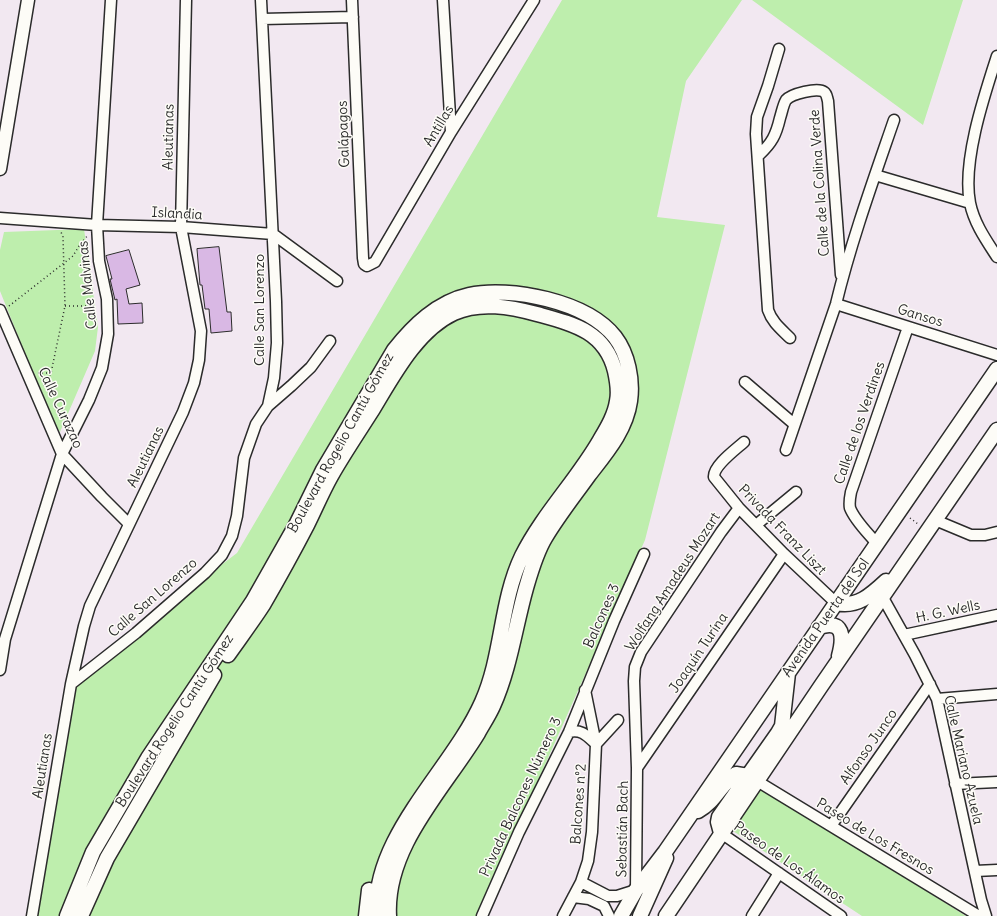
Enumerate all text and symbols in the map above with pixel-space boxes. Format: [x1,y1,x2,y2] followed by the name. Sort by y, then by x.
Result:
[334,100,354,168] street label: Galápagos
[420,102,458,150] street label: Antillas
[160,104,178,170] street label: Aleutianas
[806,109,834,257] street label: Calle de la Colina Verde
[151,204,203,224] street label: Islandia
[75,240,101,330] street label: Calle Malvinas
[252,254,268,366] street label: Calle San Lorenzo
[895,301,945,331] street label: Gansos
[284,350,398,536] street label: Boulevard Rogelio Cantú Gómez
[831,359,889,487] street label: Calle de los Verdines
[34,365,86,451] street label: Calle Curazao
[124,424,168,490] street label: Aleutianas
[735,481,829,579] street label: Privada Franz Liszt
[622,510,724,654] street label: Wolfang Amadeus Mozart
[105,555,201,641] street label: Calle San Lorenzo
[779,556,873,680] street label: Avenida Puerta del Sol
[580,581,624,651] street label: Balcones 3
[914,597,982,627] street label: H. G. Wells
[666,610,732,696] street label: Joaquín Turína
[113,631,237,811] street label: Boulevard Rogelio Cantú Gómez
[940,694,986,826] street label: Calle Mariano Azuela
[837,706,901,788] street label: Alfonso Junco
[477,714,565,880] street label: Privada Balcones Número 3
[30,732,56,800] street label: Aleutianas
[568,763,590,845] street label: Balcones n°2
[614,780,632,878] street label: Sebastián Bach
[813,795,937,879] street label: Paseo de Los Fresnos
[730,818,848,908] street label: Paseo de Los Álamos

